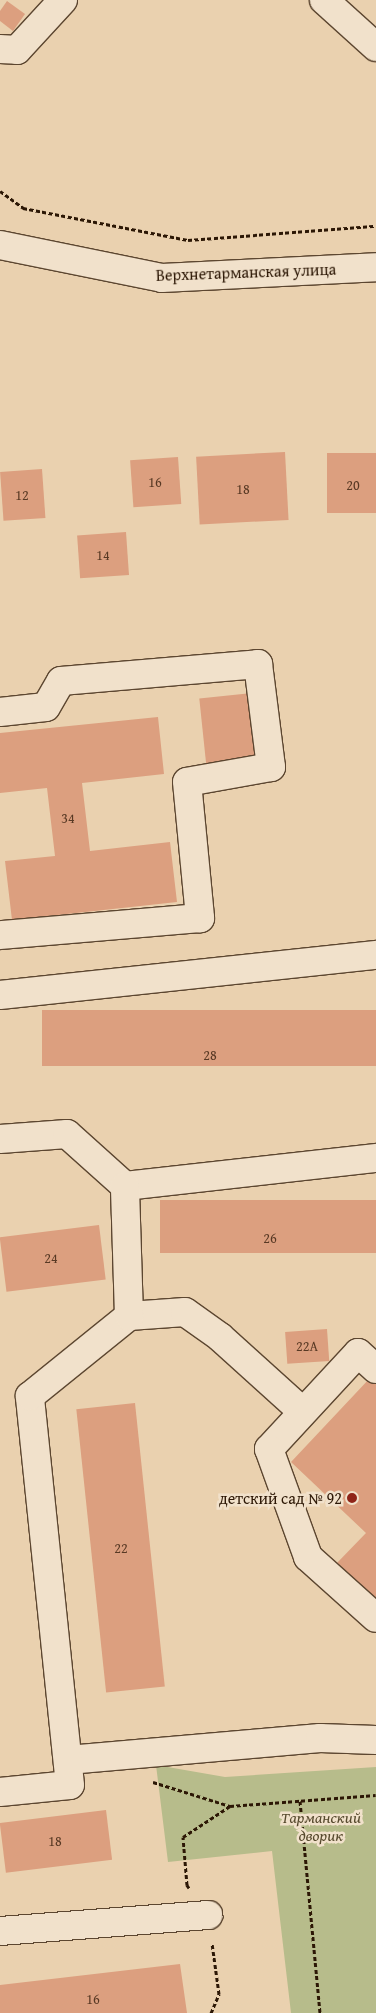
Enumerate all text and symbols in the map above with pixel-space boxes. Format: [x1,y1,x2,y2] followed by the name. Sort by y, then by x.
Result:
[156,259,336,285] street label: Верхнетарманская улица
[148,474,162,490] house number: 16
[346,477,360,493] house number: 20
[236,481,250,497] house number: 18
[15,487,29,503] house number: 12
[96,547,110,563] house number: 14
[61,810,75,826] house number: 34
[203,1047,217,1063] house number: 28
[263,1230,277,1246] house number: 26
[44,1250,58,1266] house number: 24
[296,1338,318,1354] house number: 22А
[219,1488,342,1508] place label: детский сад № 92
[346,1492,358,1504] marker: детский сад № 92
[114,1540,128,1556] house number: 22
[281,1807,361,1845] park label: Тарманский дворик
[48,1833,62,1849] house number: 18
[86,1991,100,2007] house number: 16

